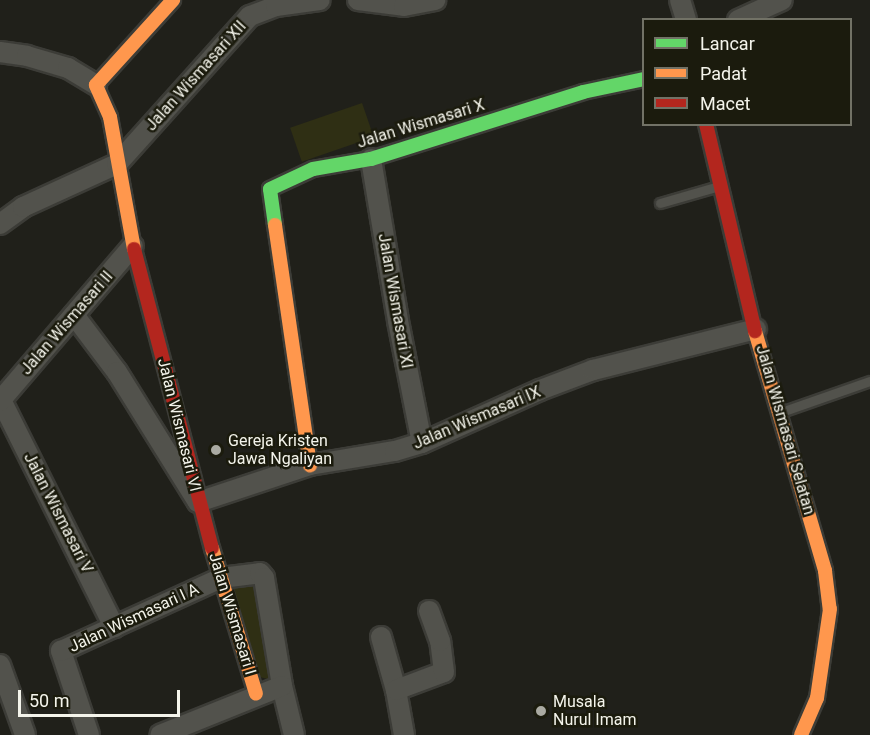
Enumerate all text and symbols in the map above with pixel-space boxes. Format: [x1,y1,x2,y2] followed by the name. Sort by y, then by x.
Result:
[142,17,250,135] street label: Jalan Wismasari XII
[642,18,852,126] legend
[700,33,755,54] text: Lancar
[700,63,747,84] text: Padat
[700,93,750,114] text: Macet
[355,95,487,153] street label: Jalan Wismasari X
[374,232,416,370] street label: Jalan Wismasari XI
[17,267,117,379] street label: Jalan Wismasari II
[752,343,818,517] street label: Jalan Wismasari Selatan
[153,356,205,494] street label: Jalan Wismasari VI
[410,382,544,454] street label: Jalan Wismasari IX
[228,431,332,469] place label: Gereja Kristen Jawa Ngaliyan
[209,443,223,457] marker: Gereja Kristen Jawa Ngaliyan
[19,450,97,576] street label: Jalan Wismasari V
[204,551,260,677] street label: Jalan Wismasari I
[66,580,202,656] street label: Jalan Wismasari I A
[21,678,183,716] scale bar
[29,690,69,711] text: 50 m
[553,692,636,730] place label: Musala Nurul Imam
[534,704,548,718] marker: Musala Nurul Imam

